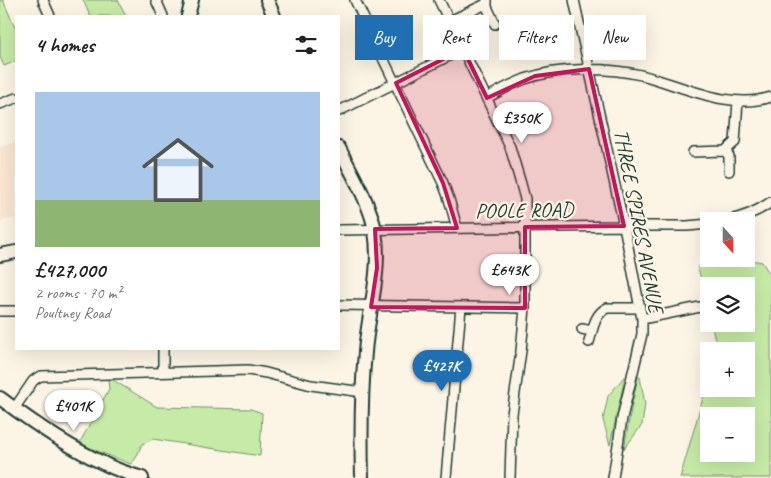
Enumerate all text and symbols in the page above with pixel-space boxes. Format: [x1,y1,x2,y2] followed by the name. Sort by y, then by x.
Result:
[355,15,413,60] chip: Buy
[423,15,489,60] chip: Rent
[499,15,574,60] chip: Filters
[584,15,646,60] chip: New
[292,31,320,59] icon: filters
[35,32,94,58] text: 4 homes
[487,102,557,144] pin: £350K
[504,108,540,128] text: £350K
[133,125,223,215] icon: home
[608,127,670,317] street label: THREE SPIRES AVENUE
[475,196,575,224] street label: POOLE ROAD
[700,212,755,268] north arrow
[700,212,755,462] map controls
[475,254,545,296] pin: £643K
[35,257,105,283] text: £427,000
[491,260,529,280] text: £643K
[700,277,755,332] button: layers
[35,283,121,303] text: 2 rooms · 70 m²
[35,303,110,323] text: Poultney Road
[700,342,755,397] button: +
[407,350,477,392] pin: £427K
[424,356,460,376] text: £427K
[39,390,109,432] pin: £401K
[56,396,92,416] text: £401K
[700,407,755,462] button: −

